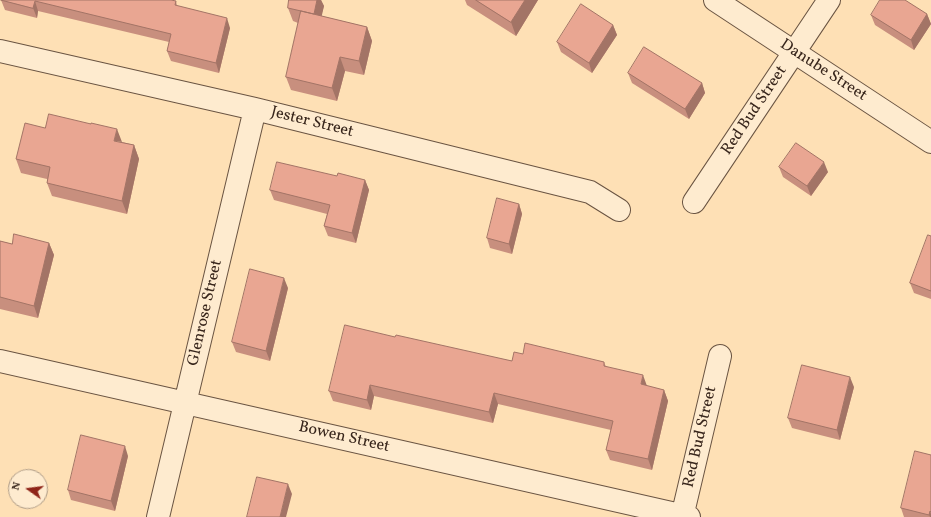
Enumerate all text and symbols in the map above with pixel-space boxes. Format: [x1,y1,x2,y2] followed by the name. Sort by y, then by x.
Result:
[776,36,870,106] street label: Danube Street
[718,63,792,159] street label: Red Bud Street
[269,103,355,143] street label: Jester Street
[184,258,228,368] street label: Glenrose Street
[680,384,722,490] street label: Red Bud Street
[297,418,391,458] street label: Bowen Street
[8,469,48,509] north arrow
[9,481,25,492] text: N

